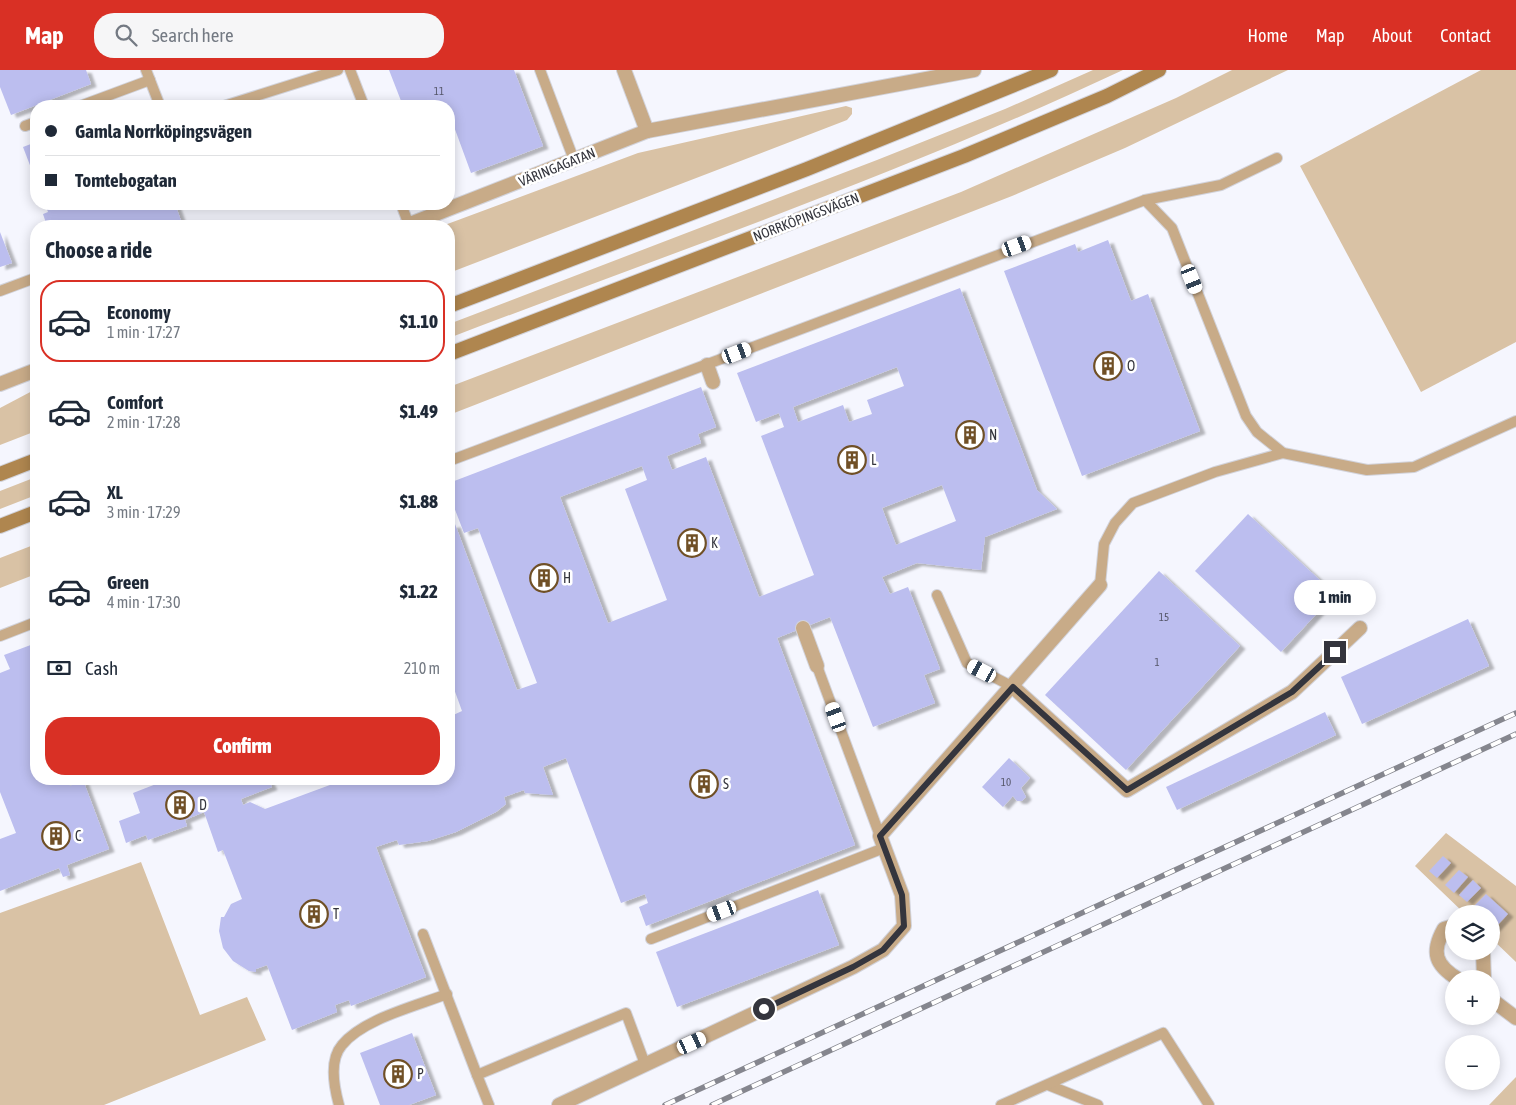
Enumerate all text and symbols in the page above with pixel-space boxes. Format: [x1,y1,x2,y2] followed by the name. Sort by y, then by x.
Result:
[94,13,444,58] search box
[112,21,140,49] icon: search
[25,22,64,49] text: Map
[152,24,234,46] text: Search here
[1248,25,1288,46] text: Home
[1316,25,1345,46] text: Map
[1373,25,1412,46] text: About
[1440,25,1491,46] text: Contact
[434,85,444,97] house number: 11
[75,120,252,142] text: Gamla Norrköpingsvägen
[516,144,598,190] street label: VÄRINGAGATAN
[75,169,177,191] text: Tomtebogatan
[751,189,861,245] street label: NORRKÖPINGSVÄGEN
[1000,234,1033,258] car
[45,237,152,263] text: Choose a ride
[1179,262,1204,296] car
[47,299,92,344] icon: car
[107,301,171,323] text: Economy
[400,310,438,332] text: $1.10
[107,323,180,341] text: 1 min · 17:27
[720,341,753,365] car
[1093,351,1123,381] building icon: O
[1127,358,1135,374] place label: O
[47,389,92,434] icon: car
[107,391,163,413] text: Comfort
[400,400,438,422] text: $1.49
[107,413,180,431] text: 2 min · 17:28
[955,420,985,450] building icon: N
[989,427,997,443] place label: N
[837,445,867,475] building icon: L
[871,452,877,468] place label: L
[47,479,92,524] icon: car
[107,481,123,503] text: XL
[400,490,438,512] text: $1.88
[107,503,180,521] text: 3 min · 17:29
[677,528,707,558] building icon: K
[711,535,718,551] place label: K
[529,563,559,593] building icon: H
[47,569,92,614] icon: car
[563,570,571,586] place label: H
[107,571,149,593] text: Green
[400,580,438,602] text: $1.22
[1294,580,1376,614] callout: 1 min
[1319,588,1351,606] text: 1 min
[107,593,180,611] text: 4 min · 17:30
[1159,611,1169,623] house number: 15
[1324,641,1346,663] route end
[45,654,73,682] icon: cash
[1154,656,1160,668] house number: 1
[85,657,118,679] text: Cash
[965,657,998,685] car
[404,659,440,677] text: 210 m
[823,700,848,734] car
[45,717,440,775] button: Confirm
[689,769,719,799] building icon: S
[723,776,729,792] place label: S
[1001,776,1011,788] house number: 10
[165,790,195,820] building icon: D
[199,797,207,813] place label: D
[41,821,71,851] building icon: C
[75,828,82,844] place label: C
[299,899,329,929] building icon: T
[705,899,738,923] car
[1445,905,1500,1090] map controls
[1445,905,1500,960] button: layers
[333,906,339,922] place label: T
[1445,970,1500,1025] button: +
[753,998,775,1020] route start
[675,1030,708,1056] car
[1445,1035,1500,1090] button: −
[383,1059,413,1089] building icon: P
[417,1066,424,1082] place label: P

